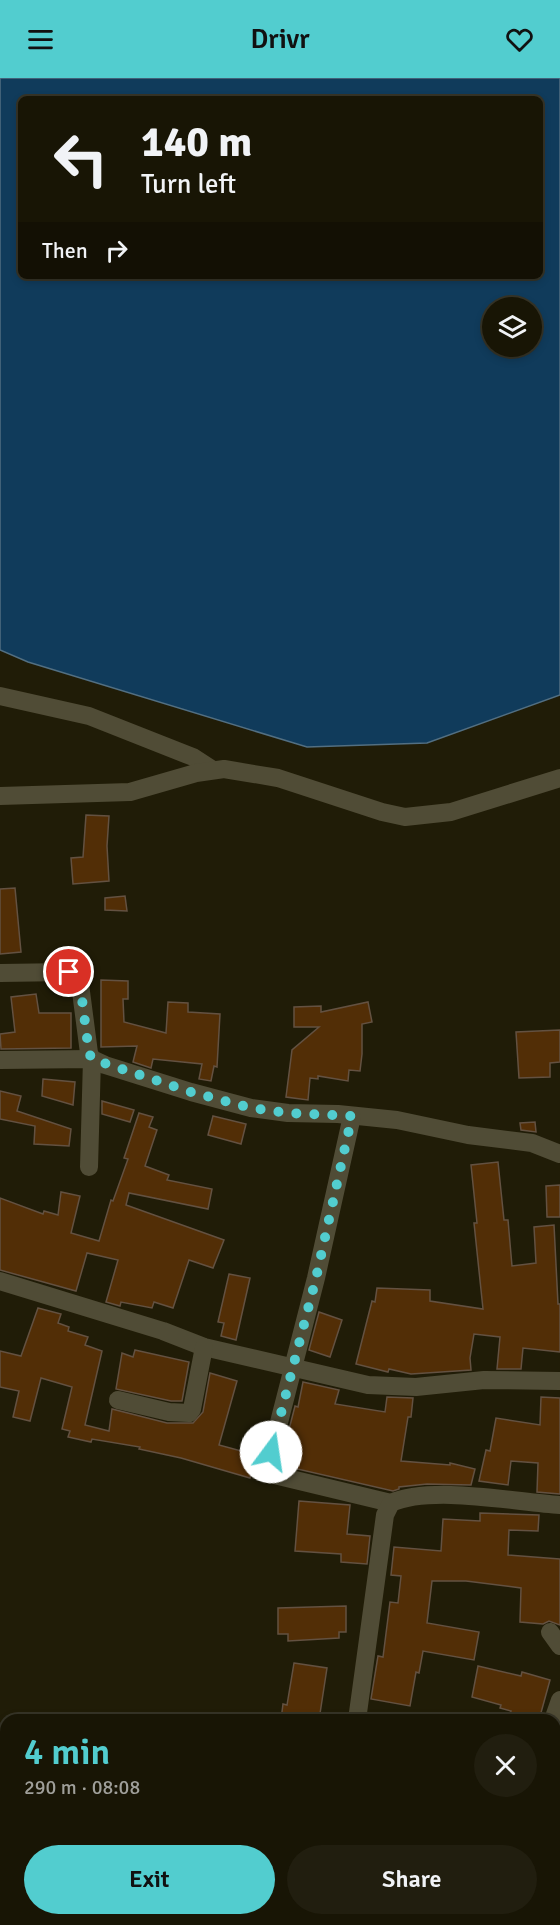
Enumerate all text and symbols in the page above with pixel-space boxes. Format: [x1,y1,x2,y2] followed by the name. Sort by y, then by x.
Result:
[24,23,57,56] icon: menu
[250,23,310,56] text: Drivr
[503,23,536,56] icon: heart
[141,117,252,168] text: 140 m
[42,120,120,198] icon: left
[141,168,236,201] text: Turn left
[100,234,133,267] icon: right
[42,237,88,264] text: Then
[482,297,542,357] map controls
[482,297,542,357] button: layers
[43,946,94,997] pin
[52,955,85,988] icon: arrive
[239,1420,303,1484] position arrow
[24,1730,110,1775] text: 4 min
[474,1734,537,1797] button: close
[24,1775,140,1800] text: 290 m · 08:08
[24,1845,275,1914] button: Exit
[287,1845,537,1914] button: Share

